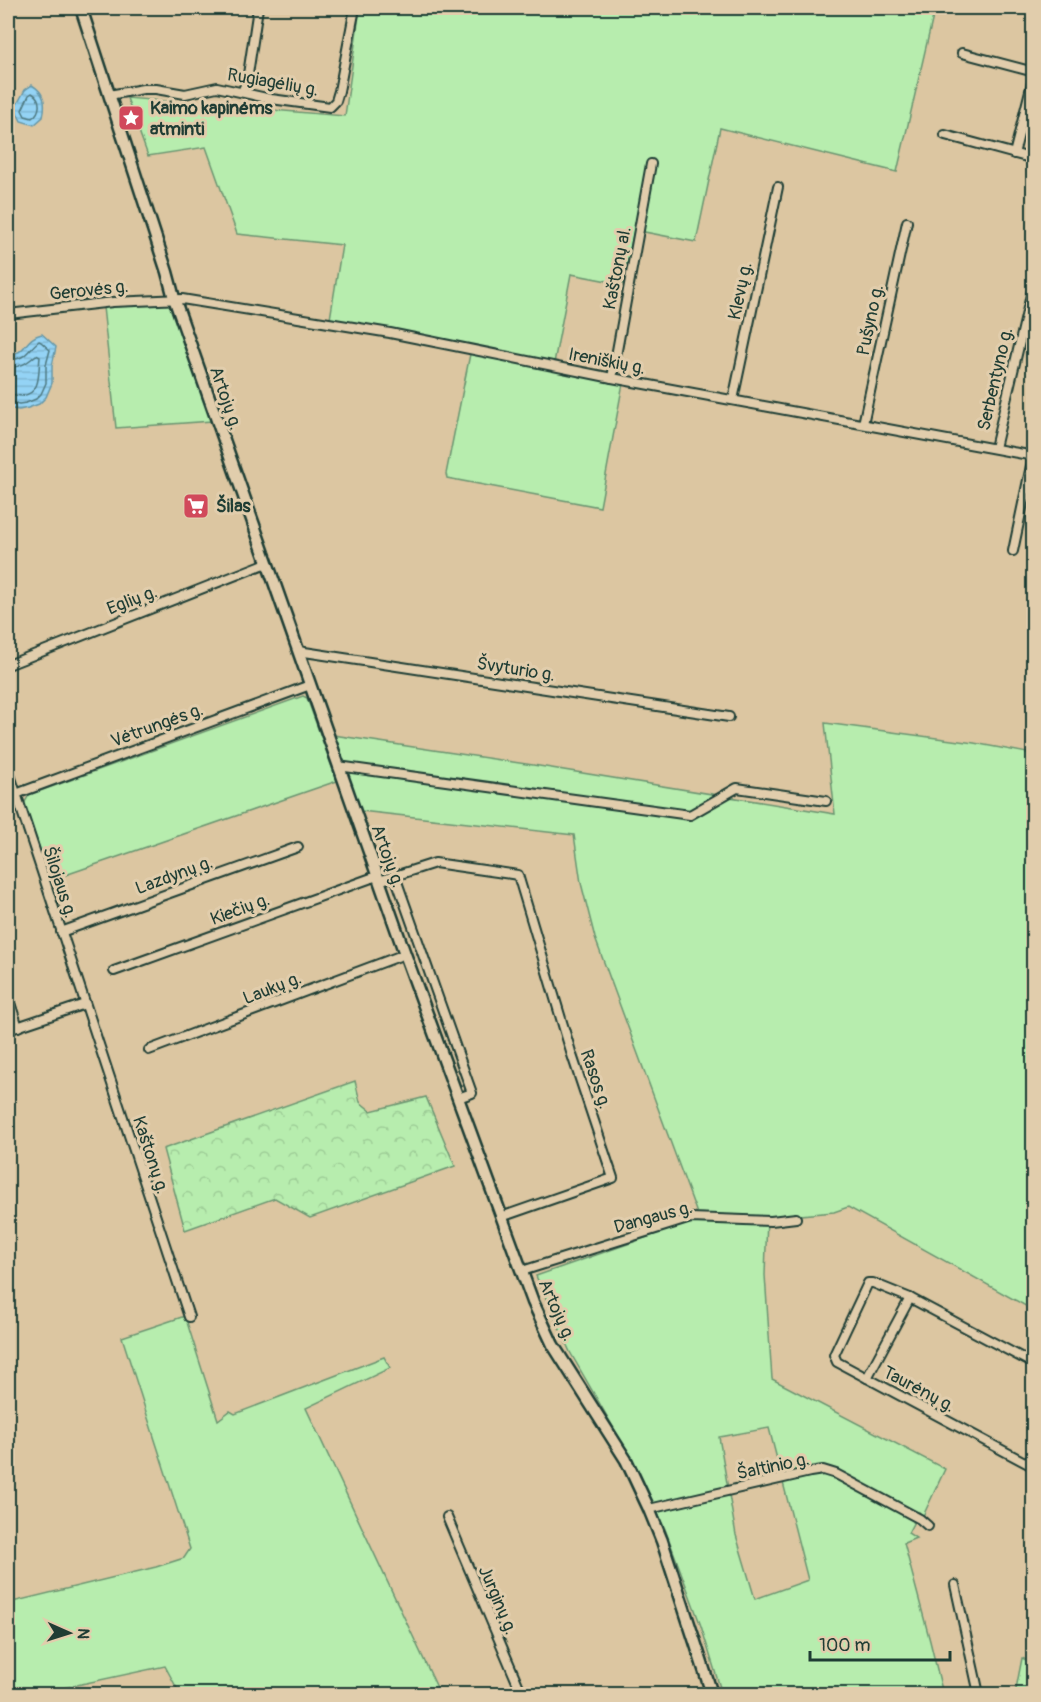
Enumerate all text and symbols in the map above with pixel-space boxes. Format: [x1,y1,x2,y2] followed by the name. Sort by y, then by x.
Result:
[225,63,320,102] street label: Rugiagėlių g.
[150,97,273,141] place label: Kaimo kapinėms atminti
[116,103,146,133] place icon: Kaimo kapinėms atminti
[598,225,637,312] street label: Kaštonų al.
[723,260,758,322] street label: Klevų g.
[48,275,130,306] street label: Gerovės g.
[852,283,889,358] street label: Pušyno g.
[972,325,1019,433] street label: Serbentyno g.
[566,343,647,380] street label: Ireniškių g.
[204,363,247,433] street label: Artojų g.
[181,491,211,521] supermarket icon: Šilas
[216,494,251,518] place label: Šilas
[104,580,161,621] street label: Eglių g.
[475,651,557,687] street label: Švyturio g.
[108,698,207,753] street label: Vėtrungės g.
[366,822,410,891] street label: Artojų g.
[37,843,83,921] street label: Šilojaus g.
[132,851,216,900] street label: Lazdynų g.
[207,888,273,931] street label: Kiečių g.
[240,967,305,1010] street label: Laukų g.
[575,1046,616,1112] street label: Rasos g.
[127,1113,174,1197] street label: Kaštonų g.
[611,1196,695,1239] street label: Dangaus g.
[533,1276,580,1345] street label: Artojų g.
[879,1361,959,1418] street label: Taurėnų g.
[735,1447,811,1485] street label: Šaltinio g.
[473,1562,522,1638] street label: Jurginų g.
[39,1603,99,1663] north arrow
[810,1624,950,1662] scale bar
[73,1628,93,1640] text: N
[819,1634,871,1657] text: 100 m

